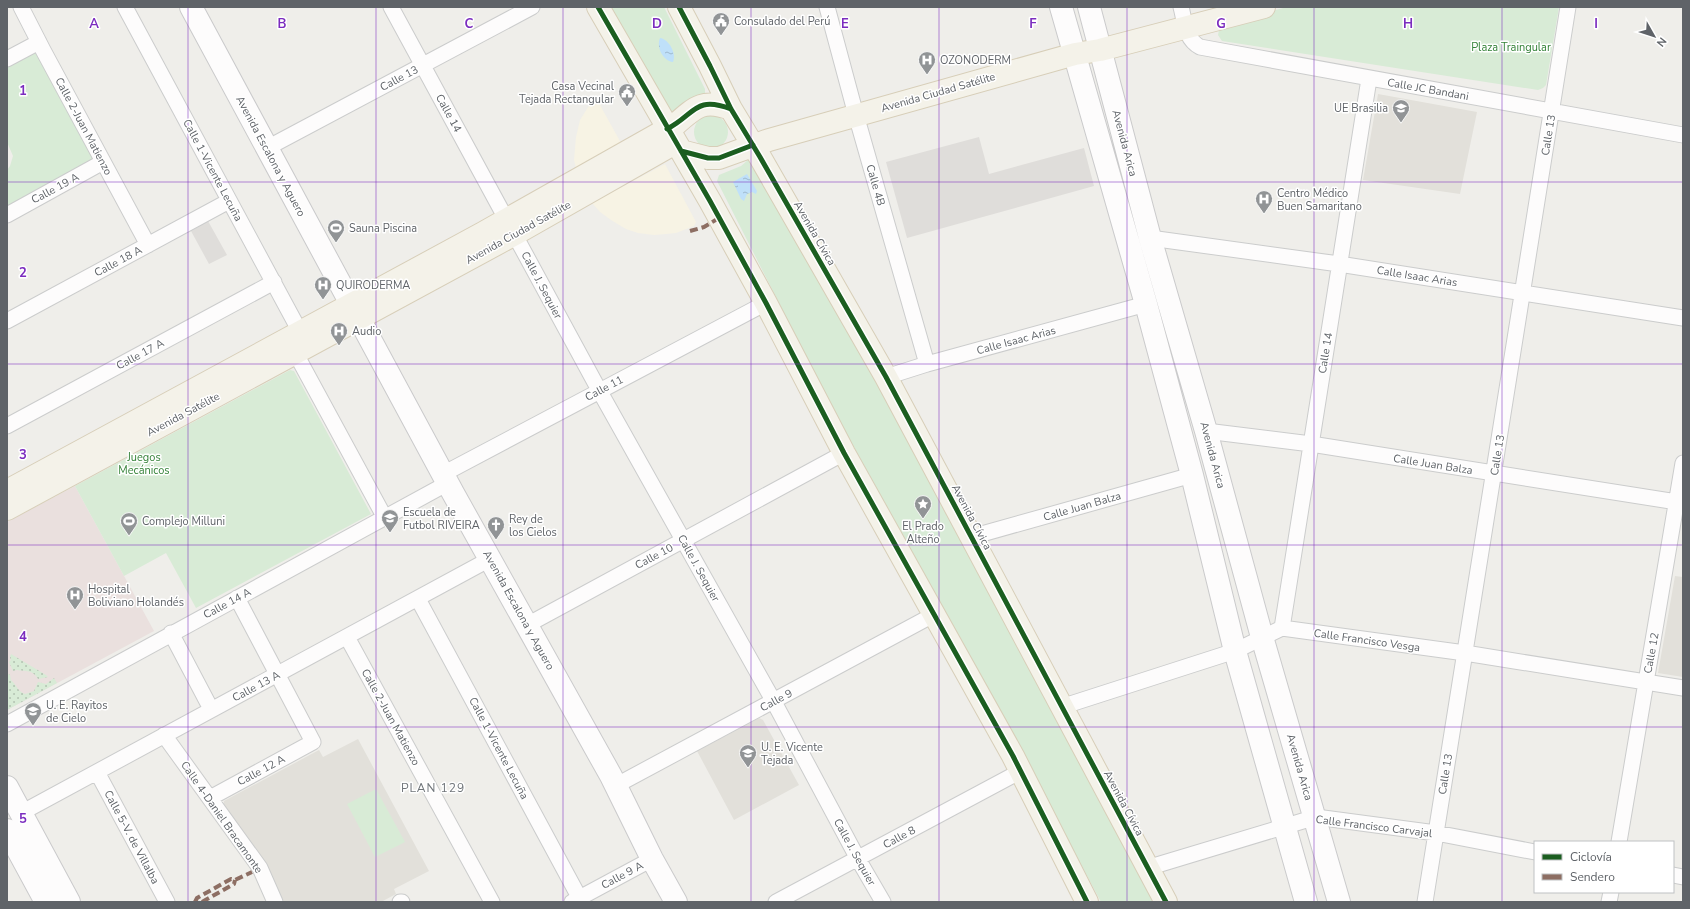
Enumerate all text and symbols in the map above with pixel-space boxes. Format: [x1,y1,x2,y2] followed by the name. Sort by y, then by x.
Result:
[711,11,731,36] public building icon: Consulado del Perú
[734,14,830,29] place label: Consulado del Perú
[89,15,99,33] text: A
[278,15,287,33] text: B
[465,15,474,33] text: C
[652,15,662,33] text: D
[841,15,849,33] text: E
[1029,15,1037,33] text: F
[1216,15,1226,33] text: G
[1403,15,1413,33] text: H
[1594,15,1598,33] text: I
[1634,16,1674,56] north arrow
[1653,34,1670,50] text: N
[1471,40,1551,55] park label: Plaza Traingular
[917,50,937,75] hospital icon: OZONODERM
[940,53,1011,68] place label: OZONODERM
[377,62,421,95] street label: Calle 13
[879,69,997,116] street label: Avenida Ciudad Satélite
[51,75,116,178] street label: Calle 2-Juan Matienzo
[1386,75,1470,104] street label: Calle JC Bandani
[519,79,615,107] place label: Casa Vecinal Tejada Rectangular
[19,82,27,100] text: 1
[617,82,637,107] public building icon: Casa Vecinal Tejada Rectangular
[432,92,465,135] street label: Calle 14
[232,93,309,219] street label: Avenida Escalona y Aguero
[1391,98,1411,123] school or university icon: UE Brasilia
[1334,101,1388,116] place label: UE Brasilia
[1108,108,1141,178] street label: Avenida Arica
[1538,113,1559,157] street label: Calle 13
[179,117,246,224] street label: Calle 1-Vicente Lecuña
[862,163,889,208] street label: Calle 4B
[29,170,82,207] street label: Calle 19 A
[1277,186,1362,214] place label: Centro Médico Buen Samaritano
[1254,189,1274,214] hospital icon: Centro Médico Buen Samaritano
[463,197,574,268] street label: Avenida Ciudad Satélite
[790,198,839,268] street label: Avenida Cívica
[326,218,346,243] sports icon: Sauna Piscina
[349,221,417,236] place label: Sauna Piscina
[92,243,145,280] street label: Calle 18 A
[517,249,566,322] street label: Calle J. Sequier
[1375,263,1458,290] street label: Calle Isaac Arias
[19,264,27,282] text: 2
[313,275,333,300] hospital icon: QUIRODERMA
[336,278,410,293] place label: QUIRODERMA
[329,321,349,346] hospital icon: Audio
[975,323,1057,358] street label: Calle Isaac Arias
[352,324,381,339] place label: Audio
[1315,331,1336,375] street label: Calle 14
[114,336,167,373] street label: Calle 17 A
[582,372,626,405] street label: Calle 11
[144,389,223,440] street label: Avenida Satélite
[1196,420,1229,490] street label: Avenida Arica
[1487,433,1508,477] street label: Calle 13
[19,446,27,464] text: 3
[118,450,170,478] park label: Juegos Mecánicos
[1392,451,1474,478] street label: Calle Juan Balza
[948,482,995,553] street label: Avenida Cívica
[1042,488,1123,525] street label: Calle Juan Balza
[913,494,933,519] place icon: El Prado Alteño
[403,505,480,533] place label: Escuela de Futbol RIVEIRA
[380,508,400,533] school or university icon: Escuela de Futbol RIVEIRA
[119,511,139,536] sports icon: Complejo Milluni
[509,512,557,540] place label: Rey de los Cielos
[142,514,225,529] place label: Complejo Milluni
[486,515,506,540] church icon: Rey de los Cielos
[902,519,944,547] place label: El Prado Alteño
[674,532,723,604] street label: Calle J. Sequier
[632,540,676,573] street label: Calle 10
[479,548,558,673] street label: Avenida Escalona y Aguero
[88,582,184,610] place label: Hospital Boliviano Holandés
[65,585,85,610] hospital icon: Hospital Boliviano Holandés
[201,585,254,622] street label: Calle 14 A
[1313,626,1421,655] street label: Calle Francisco Vesga
[19,628,27,646] text: 4
[1641,631,1662,675] street label: Calle 12
[358,666,423,768] street label: Calle 2-Juan Matienzo
[230,668,283,705] street label: Calle 13 A
[757,686,795,715] street label: Calle 9
[465,695,532,802] street label: Calle 1-Vicente Lecuña
[46,698,108,726] place label: U. E. Rayitos de Cielo
[23,701,43,726] school or university icon: U. E. Rayitos de Cielo
[1283,732,1316,802] street label: Avenida Arica
[761,740,823,768] place label: U. E. Vicente Tejada
[738,743,758,768] school or university icon: U. E. Vicente Tejada
[235,752,288,789] street label: Calle 12 A
[1435,752,1456,796] street label: Calle 13
[177,758,266,876] street label: Calle 4-Daniel Bracamonte
[1100,768,1147,839] street label: Avenida Cívica
[401,780,465,796] district label: PLAN 129
[100,788,163,887] street label: Calle 5-V. de Villalba
[19,810,27,828] text: 5
[1315,812,1434,841] street label: Calle Francisco Carvajal
[830,816,879,888] street label: Calle J. Sequier
[880,822,918,852] street label: Calle 8
[1534,841,1674,893] legend
[1570,849,1612,865] text: Ciclovía
[599,858,646,893] street label: Calle 9 A
[1570,869,1615,885] text: Sendero

